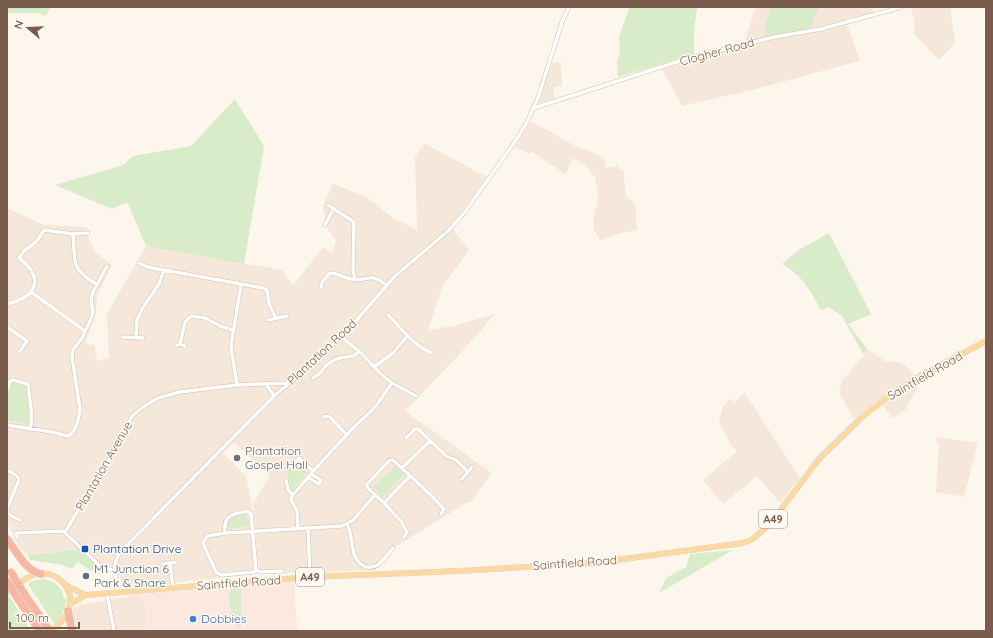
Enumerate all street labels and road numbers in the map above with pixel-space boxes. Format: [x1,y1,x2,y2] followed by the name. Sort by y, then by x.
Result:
[678,34,756,69] street label: Clogher Road
[284,316,359,388] street label: Plantation Road
[885,348,965,403] street label: Saintfield Road
[72,418,135,513] street label: Plantation Avenue
[759,510,787,528] road number: A49
[532,552,617,573] street label: Saintfield Road
[296,568,324,586] road number: A49
[196,572,281,593] street label: Saintfield Road

